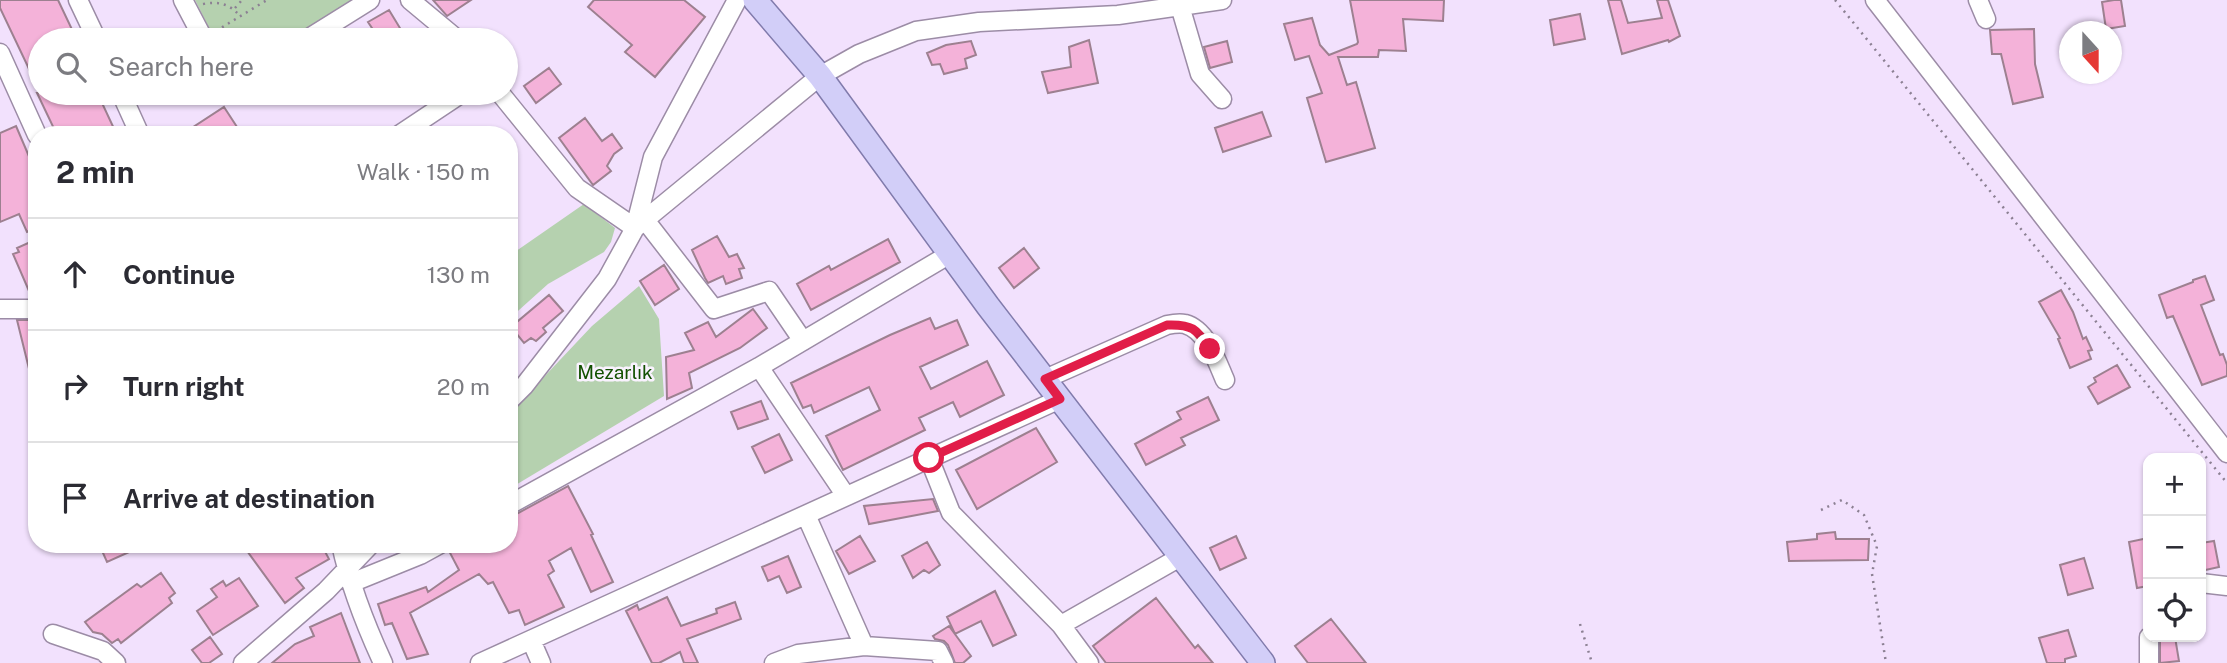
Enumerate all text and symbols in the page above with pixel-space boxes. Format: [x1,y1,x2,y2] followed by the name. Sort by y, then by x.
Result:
[2059,21,2122,84] north arrow
[28,28,518,105] search box
[52,48,90,86] icon: search
[108,51,254,82] text: Search here
[56,154,135,190] text: 2 min
[357,158,490,185] text: Walk · 150 m
[56,255,94,293] icon: ahead
[123,259,235,290] text: Continue
[427,261,490,288] text: 130 m
[1194,333,1225,364] route end
[577,361,653,383] park label: Mezarlık
[56,367,94,405] icon: right
[123,371,245,402] text: Turn right
[437,373,490,400] text: 20 m
[913,442,944,473] route start
[2143,453,2206,642] map controls
[2143,453,2206,516] button: +
[56,479,94,517] icon: arrive
[123,483,375,514] text: Arrive at destination
[2143,516,2206,579] button: −
[2143,579,2206,642] button: locate

